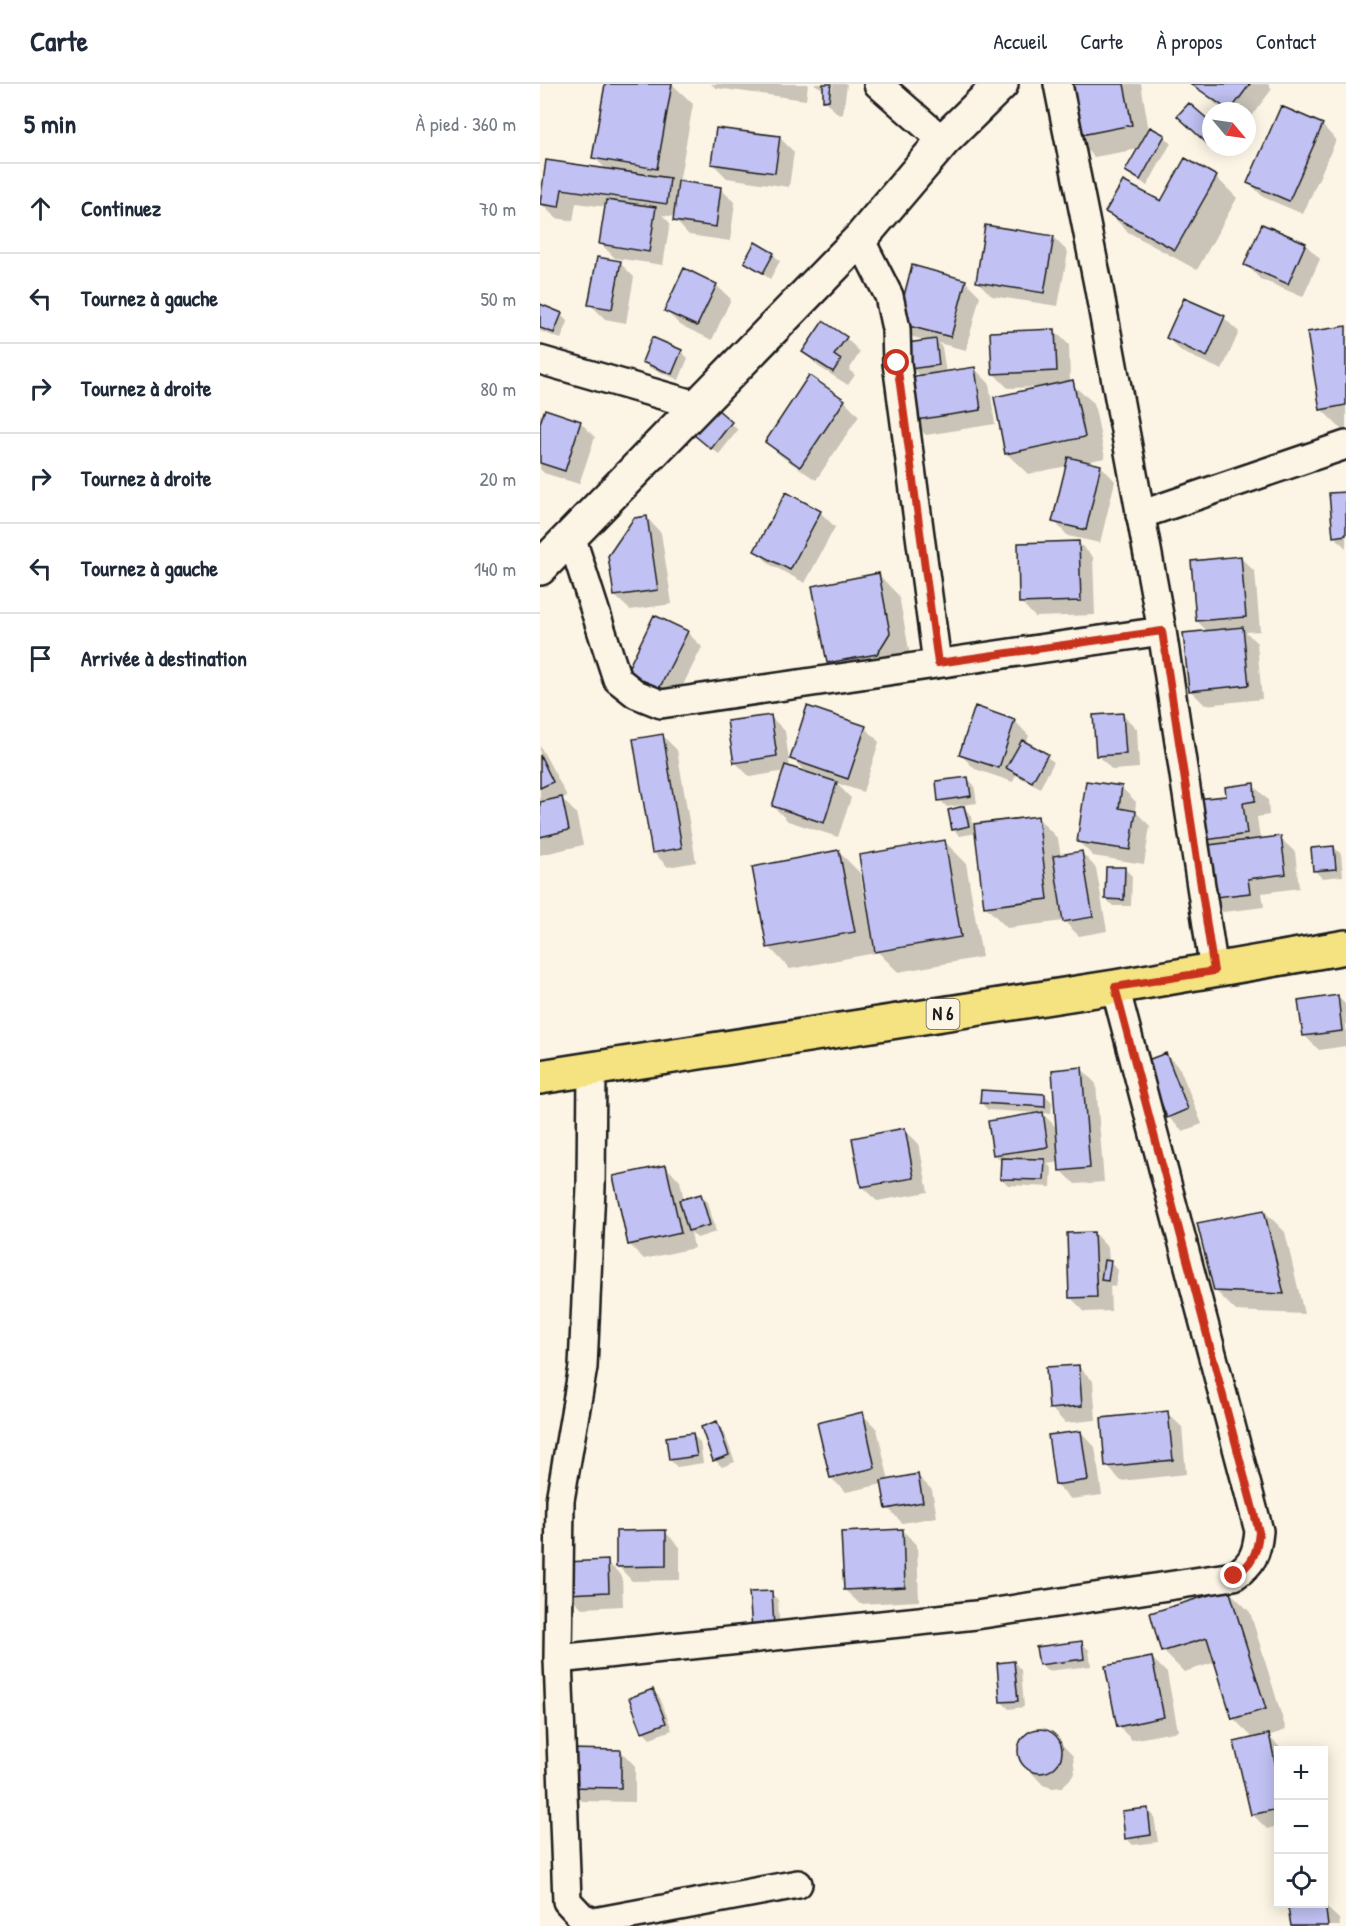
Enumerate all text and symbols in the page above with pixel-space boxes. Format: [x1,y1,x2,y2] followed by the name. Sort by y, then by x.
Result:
[30,22,88,60] text: Carte
[994,27,1047,56] text: Accueil
[1080,27,1124,56] text: Carte
[1157,27,1223,56] text: À propos
[1256,27,1316,56] text: Contact
[1202,102,1256,156] north arrow
[24,106,76,141] text: 5 min
[416,110,516,137] text: À pied · 360 m
[24,192,57,225] icon: ahead
[81,193,161,223] text: Continuez
[479,195,516,222] text: 70 m
[24,282,57,315] icon: left
[81,283,218,313] text: Tournez à gauche
[480,285,516,312] text: 50 m
[883,349,909,375] route start
[24,372,57,405] icon: right
[81,373,211,403] text: Tournez à droite
[480,375,516,402] text: 80 m
[24,462,57,495] icon: right
[81,463,211,493] text: Tournez à droite
[479,465,516,492] text: 20 m
[24,552,57,585] icon: left
[81,553,218,583] text: Tournez à gauche
[474,555,516,582] text: 140 m
[24,642,57,675] icon: arrive
[81,643,247,673] text: Arrivée à destination
[926,999,960,1029] road number: N 6
[1220,1562,1246,1588] route end
[1274,1746,1328,1908] map controls
[1274,1746,1328,1800] button: +
[1274,1800,1328,1854] button: −
[1274,1854,1328,1908] button: locate

